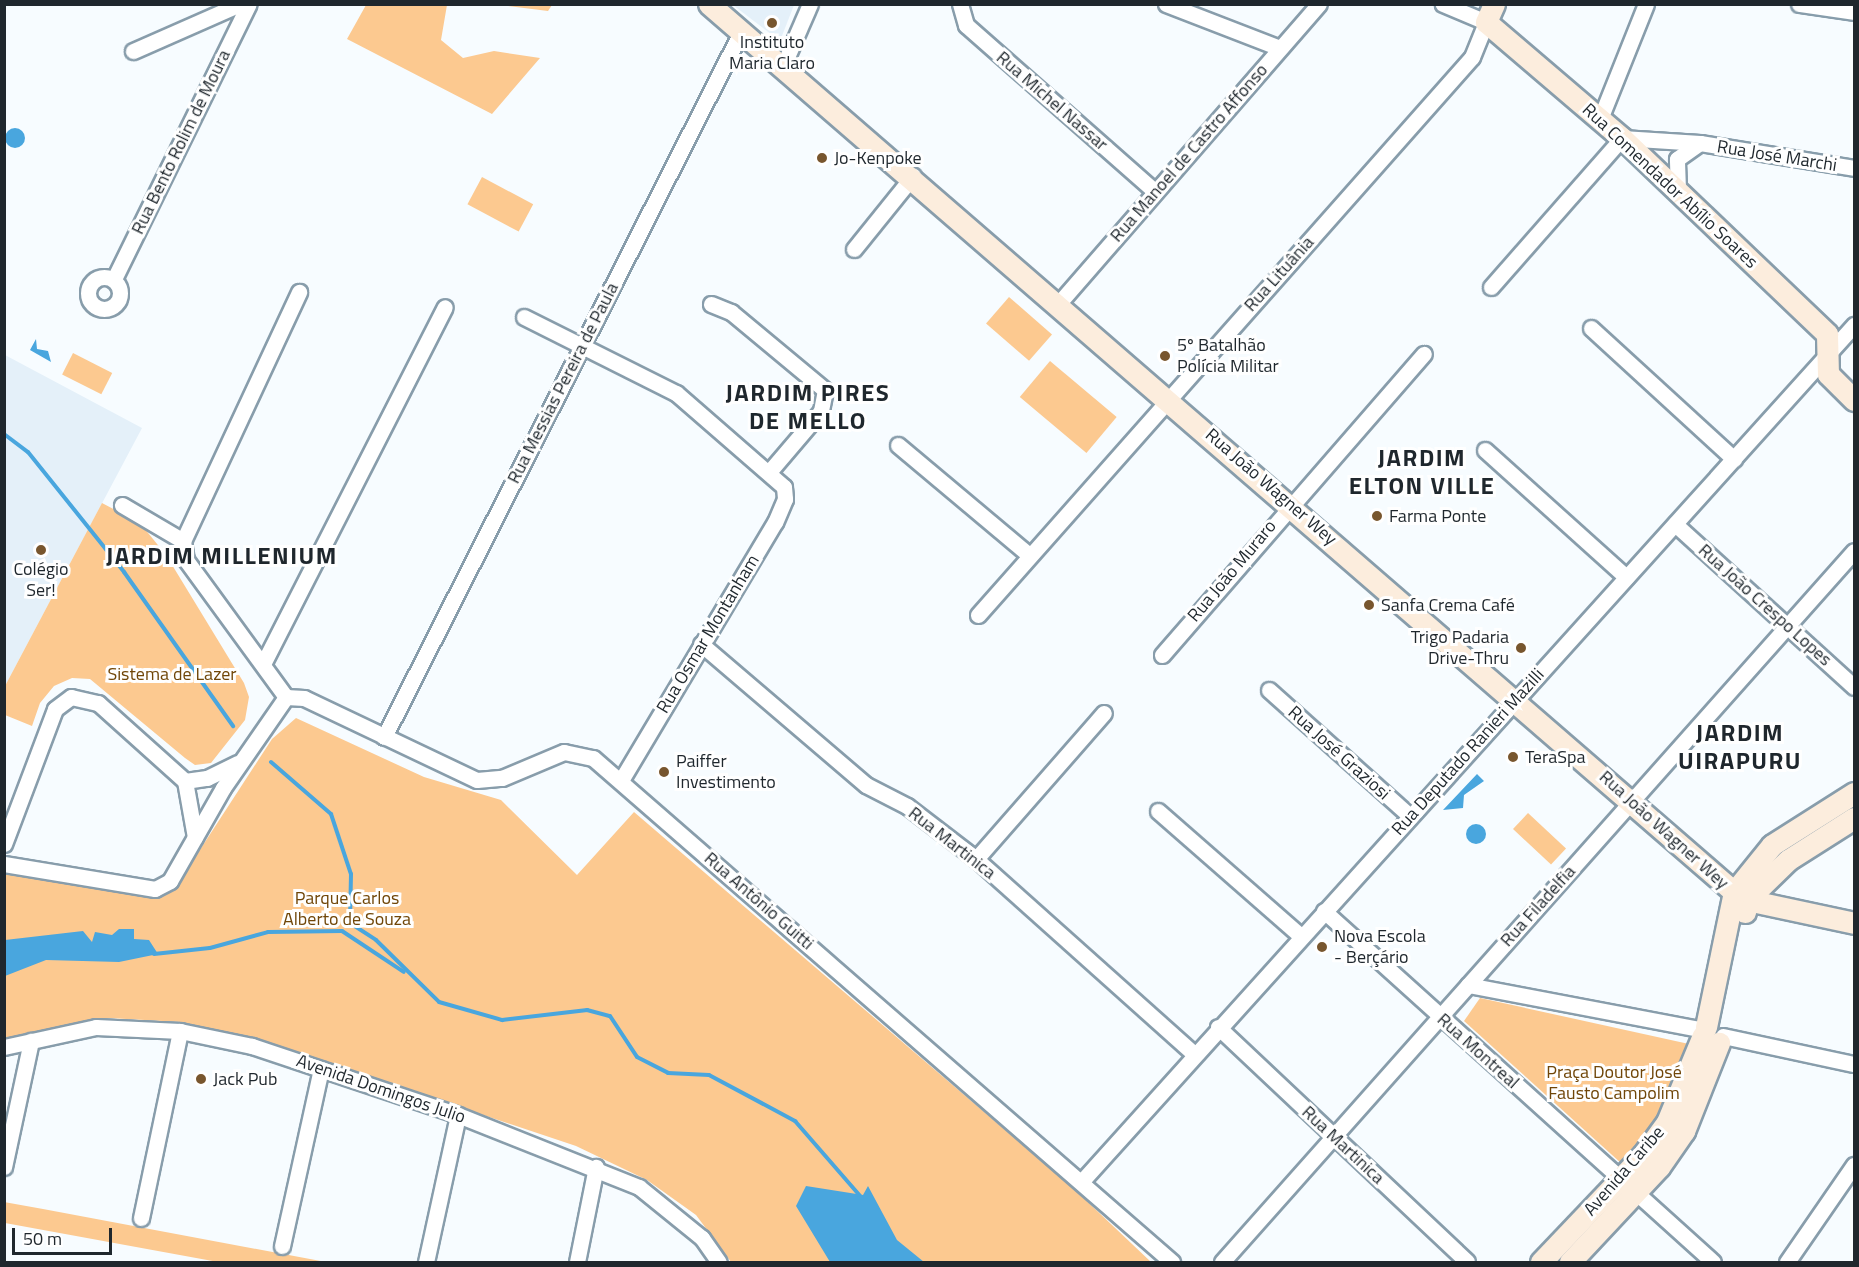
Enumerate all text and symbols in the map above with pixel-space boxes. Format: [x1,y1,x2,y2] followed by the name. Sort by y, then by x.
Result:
[765,16,779,30] marker: Instituto Maria Claro
[729,32,815,74] place label: Instituto Maria Claro
[127,46,235,238] street label: Rua Bento Rolim de Moura
[992,47,1112,155] street label: Rua Michel Nassar
[1106,59,1272,247] street label: Rua Manoel de Castro Affonso
[1578,99,1762,273] street label: Rua Comendador Abílio Soares
[1715,136,1839,176] street label: Rua José Marchi
[834,147,922,169] place label: Jo-Kenpoke
[815,151,829,165] marker: Jo-Kenpoke
[1240,232,1318,316] street label: Rua Lituânia
[503,279,623,487] street label: Rua Messias Pereira de Paula
[1177,335,1279,378] place label: 5º Batalhão Polícia Militar
[1158,349,1172,363] marker: 5º Batalhão Polícia Militar
[726,379,890,435] district label: JARDIM PIRES DE MELLO
[1201,424,1341,550] street label: Rua João Wagner Wey
[1349,444,1495,500] district label: JARDIM ELTON VILLE
[1389,505,1486,527] place label: Farma Ponte
[1370,509,1384,523] marker: Farma Ponte
[1183,516,1281,626] street label: Rua João Muraro
[1694,539,1836,671] street label: Rua João Crespo Lopes
[106,542,338,570] district label: JARDIM MILLENIUM
[34,543,48,557] marker: Colégio Ser!
[652,551,764,717] street label: Rua Osmar Montanham
[13,559,69,602] place label: Colégio Ser!
[1381,594,1515,616] place label: Sanfa Crema Café
[1362,598,1376,612] marker: Sanfa Crema Café
[1411,627,1509,670] place label: Trigo Padaria Drive-Thru
[1514,641,1528,655] marker: Trigo Padaria Drive-Thru
[107,663,237,685] park label: Sistema de Lazer
[1387,664,1549,840] street label: Rua Deputado Ranieri Mazilli
[1284,702,1394,804] street label: Rua José Graziosi
[1678,719,1802,775] district label: JARDIM UIRAPURU
[1525,746,1585,768] place label: TeraSpa
[1506,750,1520,764] marker: TeraSpa
[676,751,776,794] place label: Paiffer Investimento
[657,765,671,779] marker: Paiffer Investimento
[1595,766,1733,894] street label: Rua João Wagner Wey
[904,802,1000,884] street label: Rua Martinica
[700,848,818,954] street label: Rua Antônio Guitti
[1496,861,1580,951] street label: Rua Filadelfia
[283,888,411,930] park label: Parque Carlos Alberto de Souza
[1334,926,1426,968] place label: Nova Escola - Berçário
[1315,940,1329,954] marker: Nova Escola - Berçário
[1433,1009,1523,1093] street label: Rua Montreal
[294,1050,468,1128] street label: Avenida Domingos Julio
[1546,1062,1682,1104] park label: Praça Doutor José Fausto Campolim
[213,1068,277,1090] place label: Jack Pub
[194,1072,208,1086] marker: Jack Pub
[1297,1101,1389,1189] street label: Rua Martinica
[1579,1122,1669,1220] street label: Avenida Caribe
[15,1216,116,1254] scale bar
[23,1225,62,1252] text: 50 m

